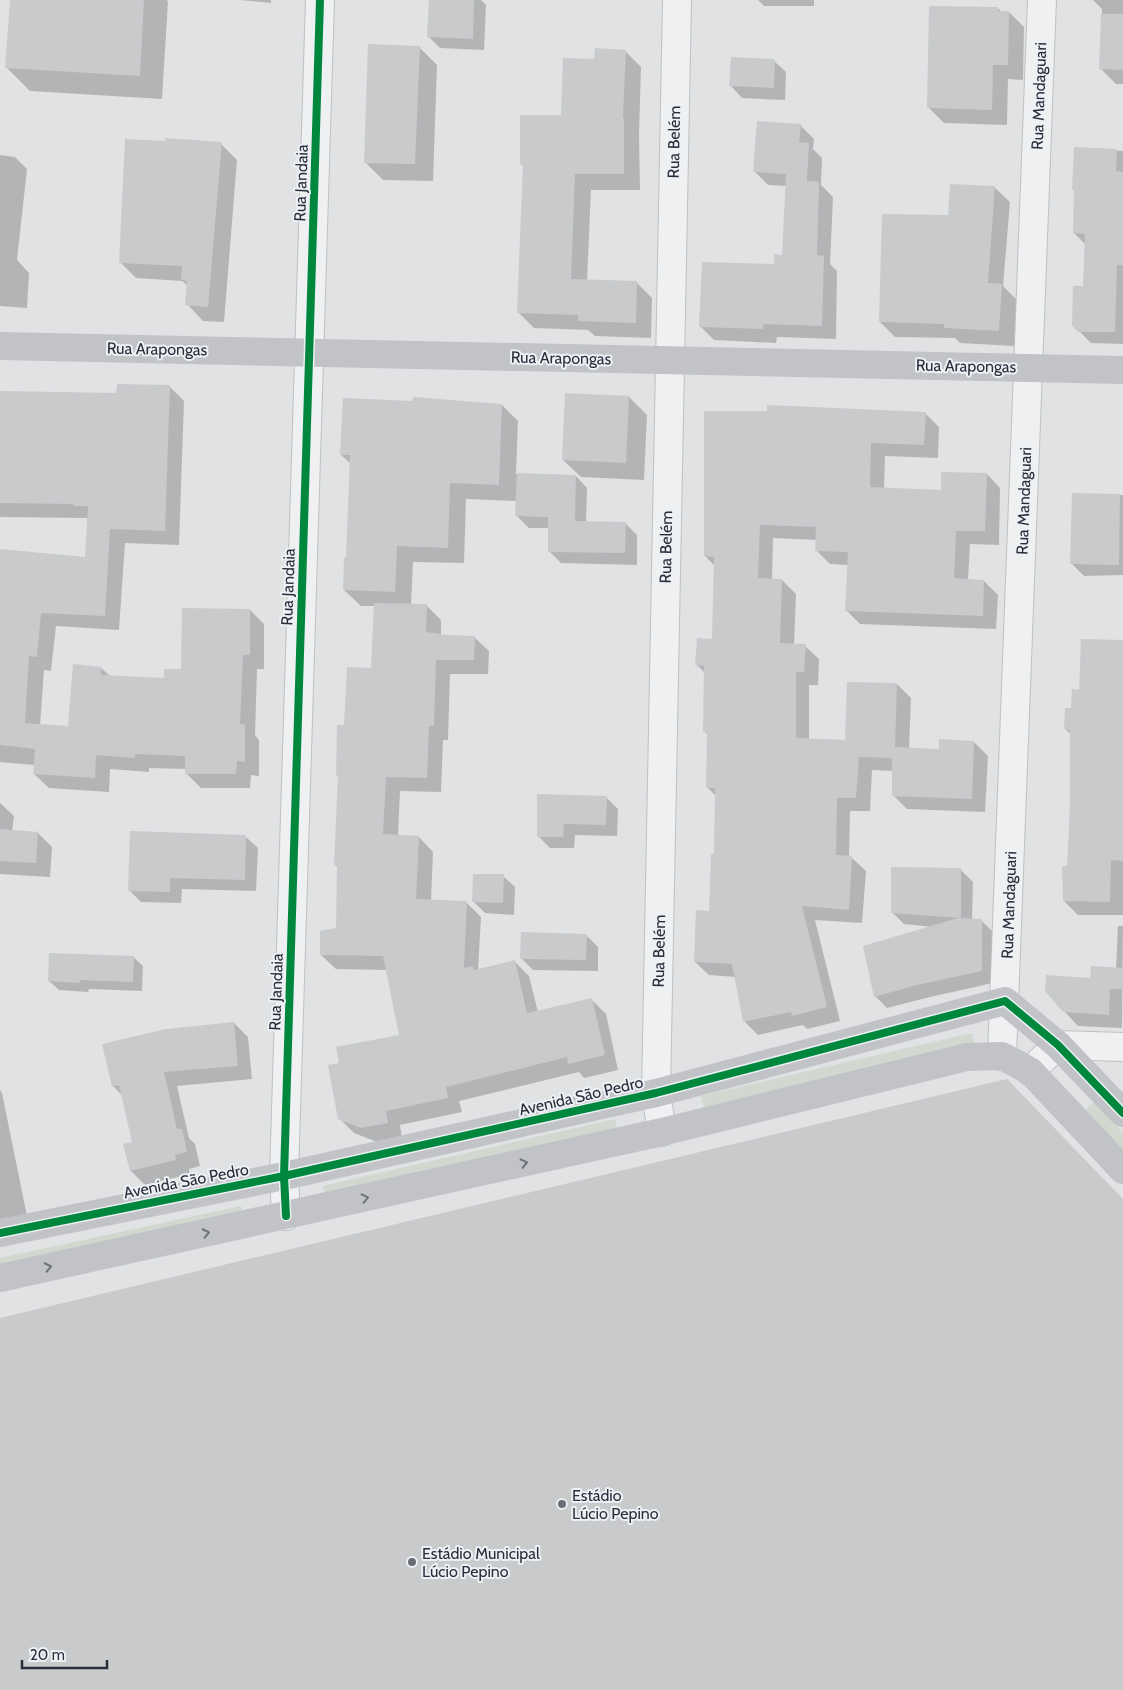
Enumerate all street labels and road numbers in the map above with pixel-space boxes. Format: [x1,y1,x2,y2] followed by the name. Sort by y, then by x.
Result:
[1028,42,1050,150] street label: Rua Mandaguari
[664,105,684,179] street label: Rua Belém
[290,144,312,222] street label: Rua Jandaia
[107,339,208,359] street label: Rua Arapongas
[511,348,612,368] street label: Rua Arapongas
[916,356,1017,376] street label: Rua Arapongas
[1013,447,1035,555] street label: Rua Mandaguari
[656,510,676,584] street label: Rua Belém
[277,548,299,626] street label: Rua Jandaia
[998,851,1020,959] street label: Rua Mandaguari
[649,914,669,988] street label: Rua Belém
[265,953,287,1031] street label: Rua Jandaia
[517,1072,645,1120] street label: Avenida São Pedro
[122,1160,250,1202] street label: Avenida São Pedro

